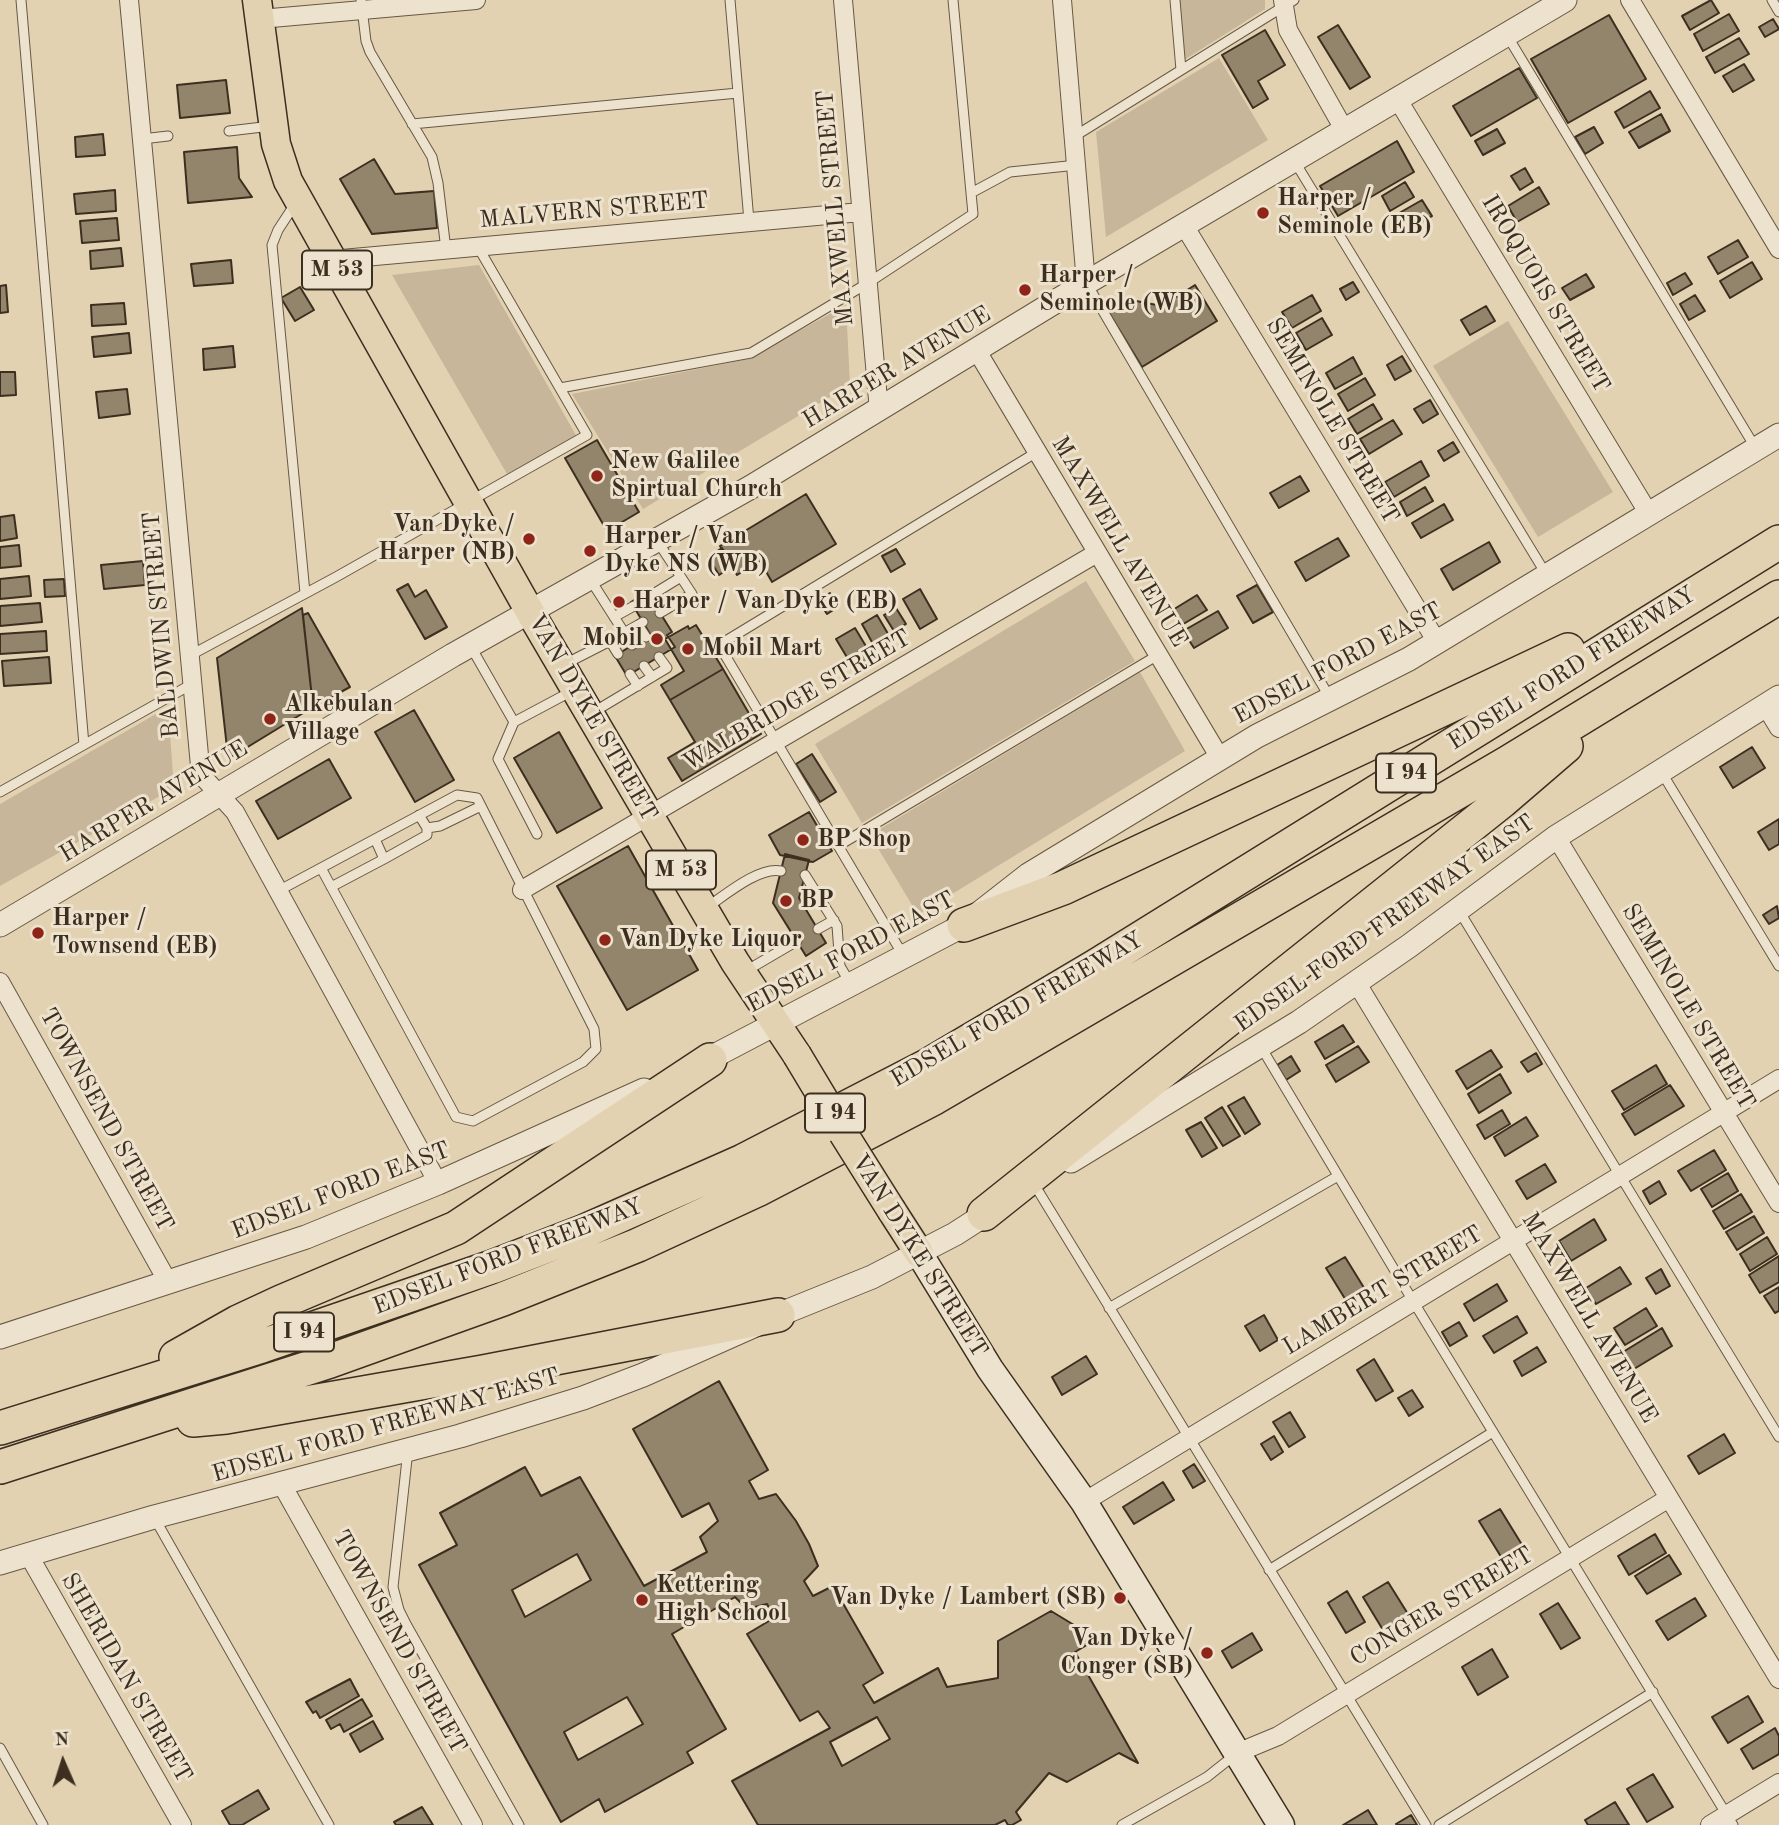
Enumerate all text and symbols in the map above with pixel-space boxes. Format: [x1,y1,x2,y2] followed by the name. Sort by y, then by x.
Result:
[811,89,861,327] street label: MAXWELL STREET
[1277,185,1432,241] place label: Harper / Seminole (EB)
[478,187,710,235] street label: MALVERN STREET
[1475,190,1615,398] street label: IROQUOIS STREET
[1255,205,1271,221] marker: Harper / Seminole (EB)
[302,250,372,290] road number: M 53
[1039,262,1203,318] place label: Harper / Seminole (WB)
[1017,282,1033,298] marker: Harper / Seminole (WB)
[798,300,996,436] street label: HARPER AVENUE
[1259,313,1405,529] street label: SEMINOLE STREET
[1045,431,1193,653] street label: MAXWELL AVENUE
[611,448,782,504] place label: New Galilee Spirtual Church
[589,468,605,484] marker: New Galilee Spirtual Church
[138,510,186,740] street label: BALDWIN STREET
[378,511,515,567] place label: Van Dyke / Harper (NB)
[604,523,767,579] place label: Harper / Van Dyke NS (WB)
[521,531,537,547] marker: Van Dyke / Harper (NB)
[582,543,598,559] marker: Harper / Van Dyke NS (WB)
[1443,581,1701,757] street label: EDSEL FORD FREEWAY
[633,588,897,616] place label: Harper / Van Dyke (EB)
[611,594,627,610] marker: Harper / Van Dyke (EB)
[1229,597,1447,731] street label: EDSEL FORD EAST
[521,609,663,827] street label: VAN DYKE STREET
[678,624,916,778] street label: WALBRIDGE STREET
[582,625,643,653] place label: Mobil
[649,631,665,647] marker: Mobil
[702,635,822,663] place label: Mobil Mart
[680,641,696,657] marker: Mobil Mart
[284,691,393,747] place label: Alkebulan Village
[262,711,278,727] marker: Alkebulan Village
[55,734,253,870] street label: HARPER AVENUE
[1376,754,1436,792] road number: I 94
[1229,809,1541,1039] street label: EDSEL FORD FREEWAY EAST
[817,826,911,854] place label: BP Shop
[795,832,811,848] marker: BP Shop
[646,850,716,890] road number: M 53
[742,886,960,1020] street label: EDSEL FORD EAST
[800,887,834,915] place label: BP
[778,893,794,909] marker: BP
[1615,899,1761,1115] street label: SEMINOLE STREET
[52,905,217,961] place label: Harper / Townsend (EB)
[30,925,46,941] marker: Harper / Townsend (EB)
[619,926,802,954] place label: Van Dyke Liquor
[886,926,1148,1094] street label: EDSEL FORD FREEWAY
[597,932,613,948] marker: Van Dyke Liquor
[33,1003,179,1237] street label: TOWNSEND STREET
[805,1094,865,1132] road number: I 94
[228,1136,454,1246] street label: EDSEL FORD EAST
[845,1149,993,1363] street label: VAN DYKE STREET
[369,1192,647,1322] street label: EDSEL FORD FREEWAY
[1515,1207,1663,1429] street label: MAXWELL AVENUE
[1278,1220,1488,1362] street label: LAMBERT STREET
[274,1312,334,1352] road number: I 94
[209,1362,563,1490] street label: EDSEL FORD FREEWAY EAST
[326,1525,472,1759] street label: TOWNSEND STREET
[1345,1541,1539,1673] street label: CONGER STREET
[54,1568,198,1788] street label: SHERIDAN STREET
[656,1572,787,1628] place label: Kettering High School
[830,1584,1106,1612] place label: Van Dyke / Lambert (SB)
[1112,1590,1128,1606] marker: Van Dyke / Lambert (SB)
[634,1592,650,1608] marker: Kettering High School
[1060,1625,1193,1681] place label: Van Dyke / Conger (SB)
[1199,1645,1215,1661] marker: Van Dyke / Conger (SB)
[28,1727,98,1797] north arrow

